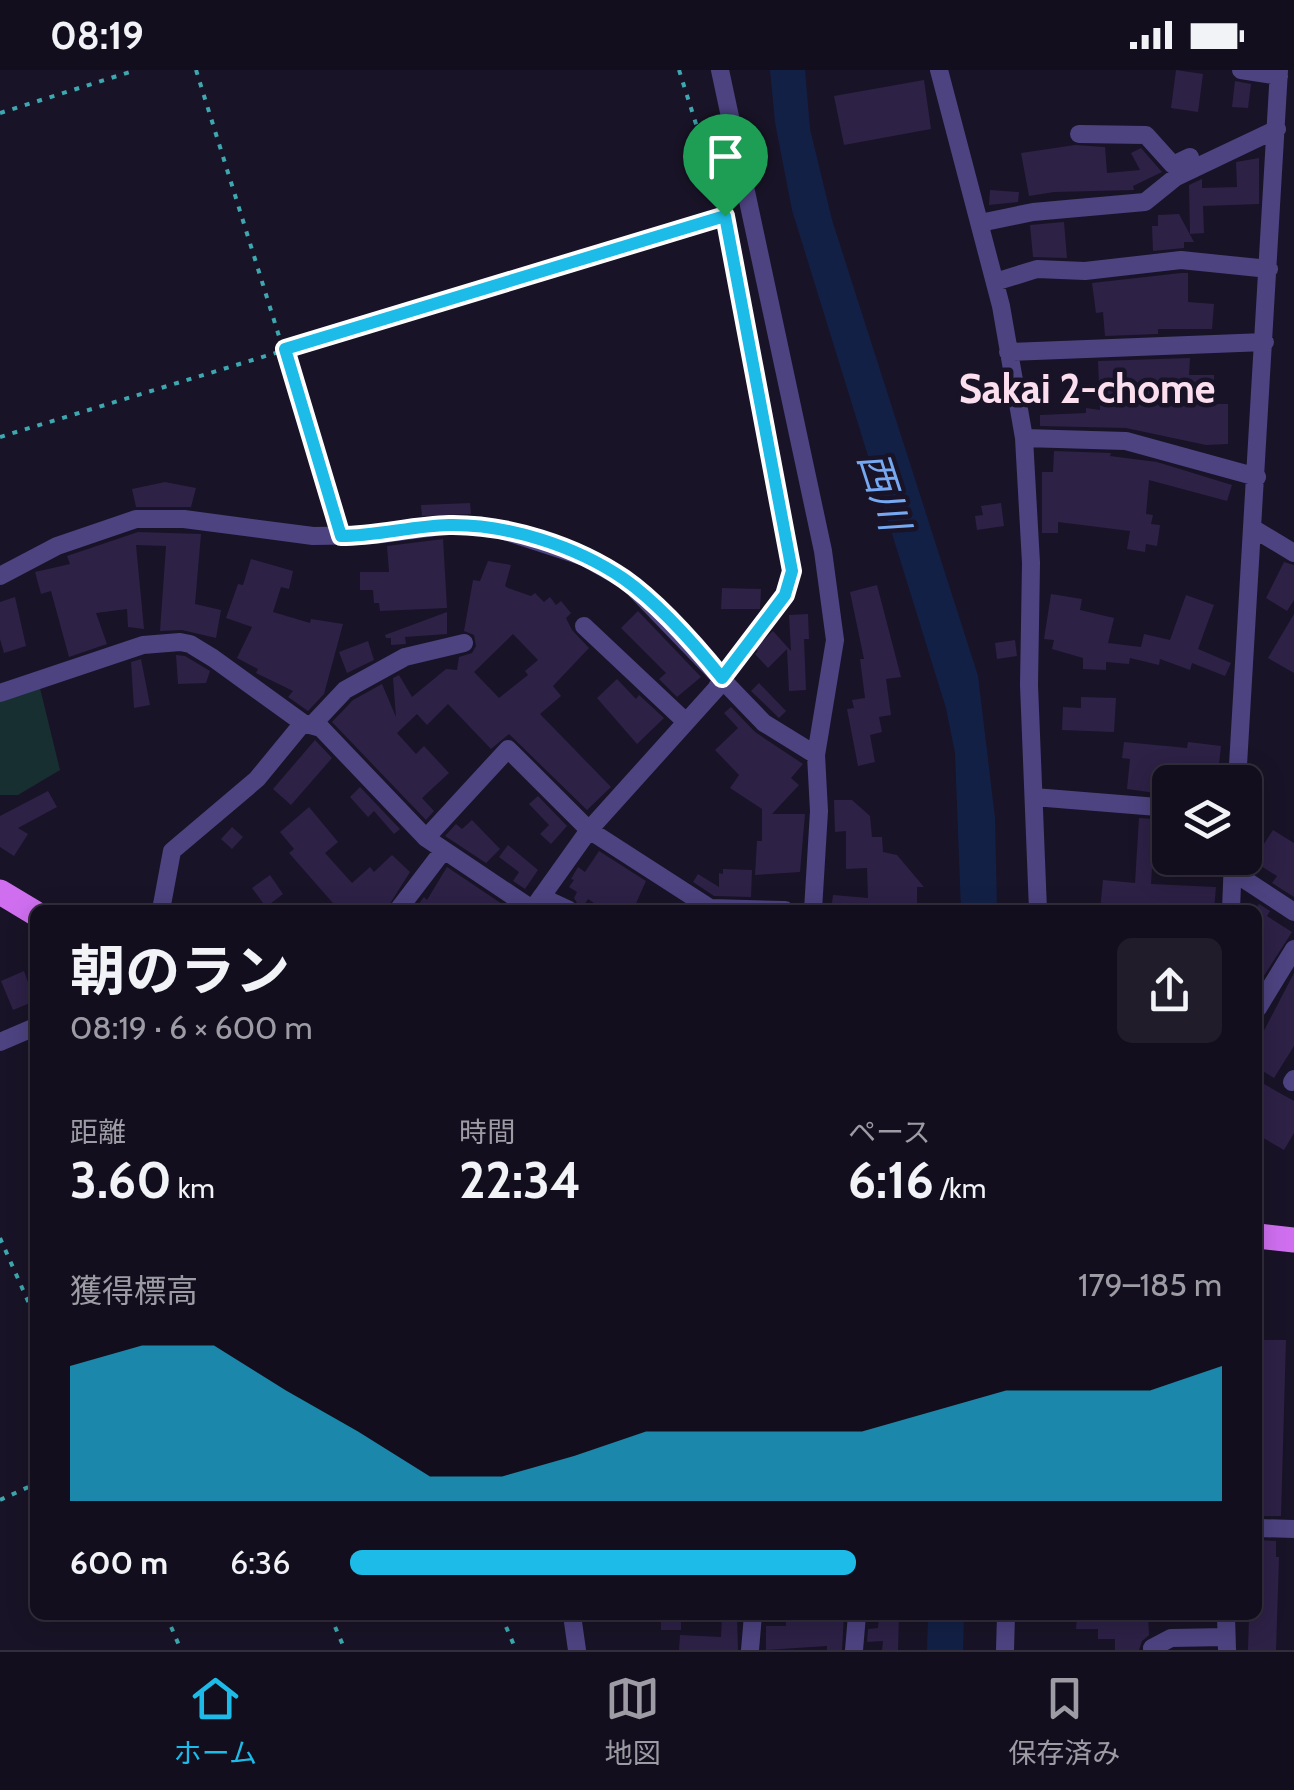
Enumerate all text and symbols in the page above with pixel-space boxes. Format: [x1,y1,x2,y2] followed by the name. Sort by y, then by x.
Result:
[50,12,144,59] text: 08:19
[683,114,768,217] pin
[698,129,753,184] icon: arrive
[959,364,1215,413] district label: Sakai 2-chome
[849,445,921,540] water label: 西川
[1152,765,1262,875] map controls
[1152,765,1262,875] button: layers
[70,937,290,1004] text: 朝のラン
[1117,938,1222,1043] button: share
[70,1008,313,1047] text: 08:19 · 6 × 600 m
[70,1115,126,1149] text: 距離
[459,1115,515,1149] text: 時間
[848,1115,931,1149] text: ペース
[70,1150,171,1211] text: 3.60
[459,1150,581,1211] text: 22:34
[848,1150,934,1211] text: 6:16
[171,1171,215,1205] text: km
[934,1171,986,1205] text: /km
[1078,1265,1222,1304] text: 179–185 m
[70,1271,198,1310] text: 獲得標高
[70,1543,168,1582] text: 600 m
[230,1543,290,1582] text: 6:36
[174,1671,257,1771] tab: ホーム
[605,1671,661,1771] tab: 地図
[1008,1671,1120,1771] tab: 保存済み

